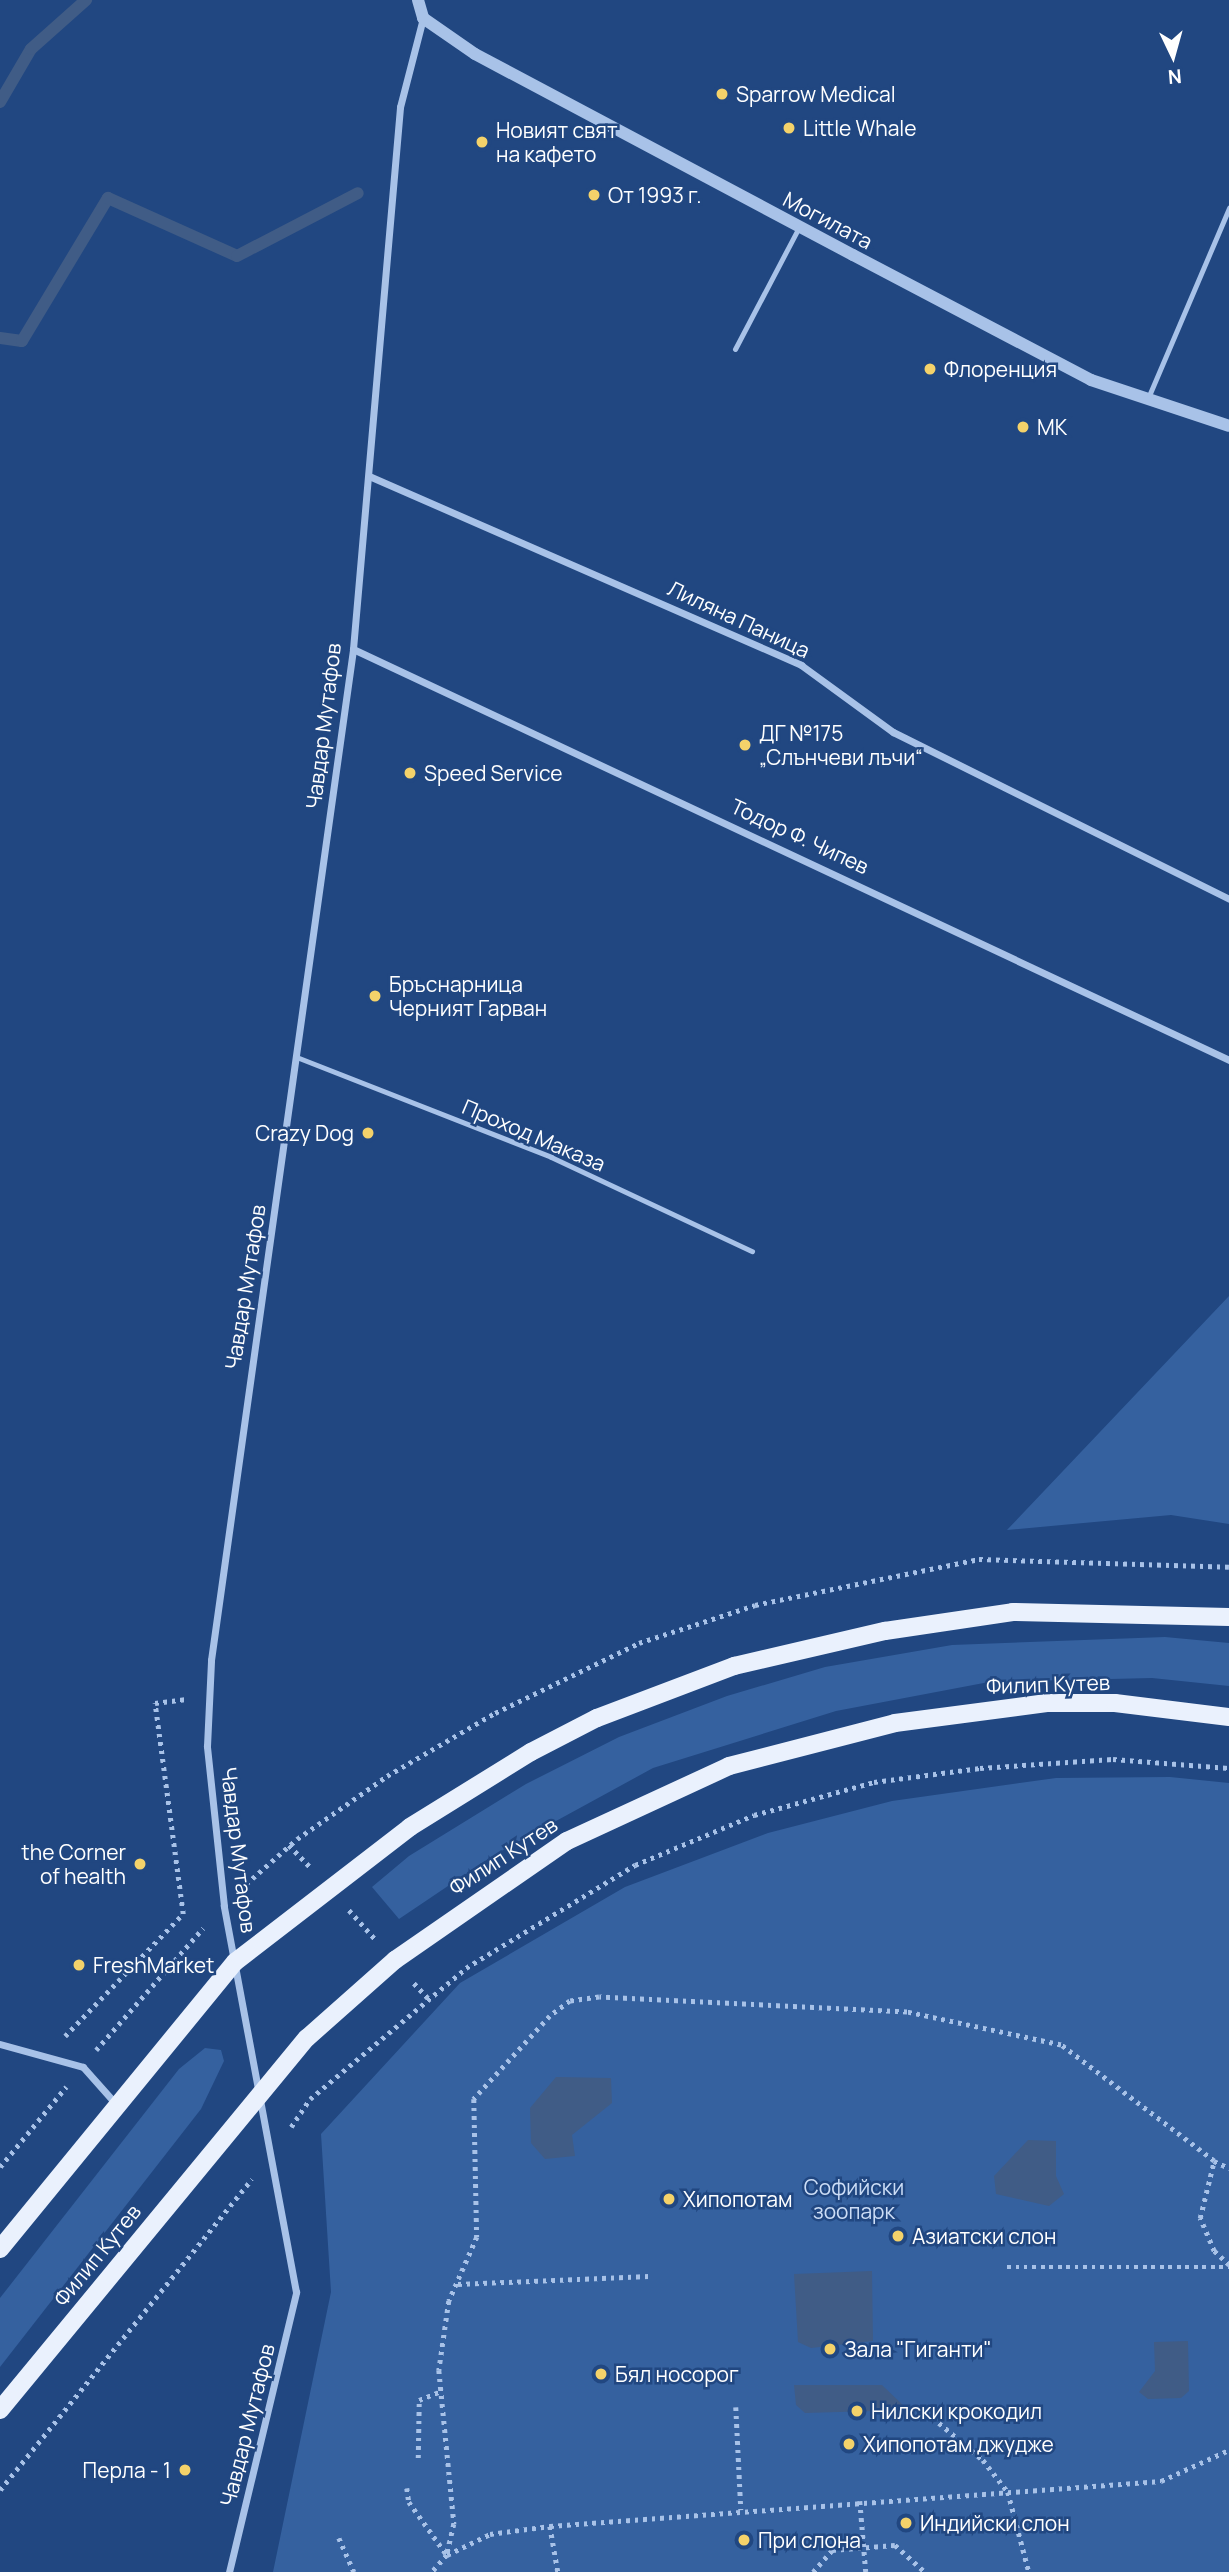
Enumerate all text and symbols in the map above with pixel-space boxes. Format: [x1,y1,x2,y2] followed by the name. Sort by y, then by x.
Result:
[1138,21,1208,91] north arrow
[1167,63,1183,90] text: N
[736,81,896,107] place label: Sparrow Medical
[714,86,730,102] marker: Sparrow Medical
[803,115,917,141] place label: Little Whale
[496,117,618,167] place label: Новият свят на кафето
[781,120,797,136] marker: Little Whale
[474,134,490,150] marker: Новият свят на кафето
[608,182,702,208] place label: От 1993 г.
[779,186,877,254] street label: Могилата
[586,187,602,203] marker: От 1993 г.
[944,356,1057,382] place label: Флоренция
[922,361,938,377] marker: Флоренция
[1037,414,1067,440] place label: MK
[1015,419,1031,435] marker: MK
[664,575,814,663] street label: Лиляна Паница
[300,642,346,810] street label: Чавдар Мутафов
[759,720,923,770] place label: ДГ №175 „Слънчеви лъчи“
[737,737,753,753] marker: ДГ №175 „Слънчеви лъчи“
[424,760,563,786] place label: Speed Service
[402,765,418,781] marker: Speed Service
[727,793,873,879] street label: Тодор Ф. Чипев
[389,971,547,1021] place label: Бръснарница Черният Гарван
[367,988,383,1004] marker: Бръснарница Черният Гарван
[459,1094,609,1176] street label: Проход Маказа
[255,1120,354,1146] place label: Crazy Dog
[360,1125,376,1141] marker: Crazy Dog
[220,1203,270,1371] street label: Чавдар Мутафов
[986,1669,1110,1699] street label: Филип Кутев
[216,1766,262,1934] street label: Чавдар Мутафов
[444,1812,562,1900] street label: Филип Кутев
[21,1839,126,1889] place label: the Corner of health
[132,1856,148,1872] marker: the Corner of health
[93,1952,214,1978] place label: FreshMarket
[71,1957,87,1973] marker: FreshMarket
[804,2174,904,2224] park label: Софийски зоопарк
[683,2186,793,2212] place label: Хипопотам
[661,2191,677,2207] marker: Хипопотам
[48,2199,146,2311] street label: Филип Кутев
[912,2223,1056,2249] place label: Азиатски слон
[890,2228,906,2244] marker: Азиатски слон
[844,2336,992,2362] place label: Зала "Гиганти"
[215,2341,279,2509] street label: Чавдар Мутафов
[822,2341,838,2357] marker: Зала "Гиганти"
[615,2361,739,2387] place label: Бял носорог
[593,2366,609,2382] marker: Бял носорог
[871,2398,1042,2424] place label: Нилски крокодил
[849,2403,865,2419] marker: Нилски крокодил
[863,2431,1054,2457] place label: Хипопотам джудже
[841,2436,857,2452] marker: Хипопотам джудже
[83,2457,171,2483] place label: Перла - 1
[177,2462,193,2478] marker: Перла - 1
[920,2510,1070,2536] place label: Индийски слон
[898,2515,914,2531] marker: Индийски слон
[758,2527,861,2553] place label: При слона
[736,2532,752,2548] marker: При слона

